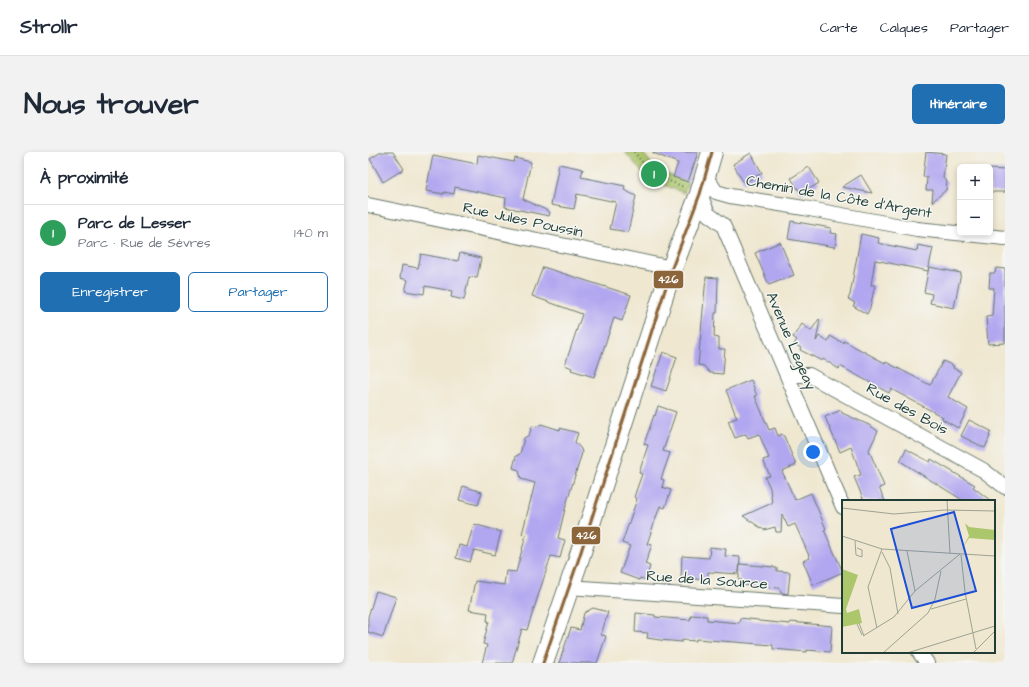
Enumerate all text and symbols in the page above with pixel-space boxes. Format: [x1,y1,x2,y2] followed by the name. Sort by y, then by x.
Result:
[20,14,78,41] text: Strollr
[820,18,858,38] text: Carte
[880,18,928,38] text: Calques
[950,18,1009,38] text: Partager
[912,84,1005,124] button: Itinéraire
[24,85,199,124] text: Nous trouver
[641,159,667,189] pin: 1
[957,164,993,236] map controls
[957,164,993,200] button: +
[40,166,129,190] text: À proximité
[744,170,933,225] street label: Chemin de la Côte d'Argent
[461,197,586,243] street label: Rue Jules Poussin
[957,200,993,236] button: −
[78,213,191,234] text: Parc de Lesser
[52,224,54,242] text: 1
[294,224,328,242] text: 140 m
[78,234,210,252] text: Parc · Rue de Sèvres
[653,270,684,289] line badge: 426
[40,272,180,312] button: Enregistrer
[188,272,328,312] button: Partager
[658,272,678,287] text: 426
[760,289,821,394] street label: Avenue Legeay
[862,378,952,440] street label: Rue des Bois
[803,442,823,462] your location
[842,500,995,653] inset map
[571,526,601,545] line badge: 426
[576,528,596,543] text: 426
[646,565,768,595] street label: Rue de la Source

